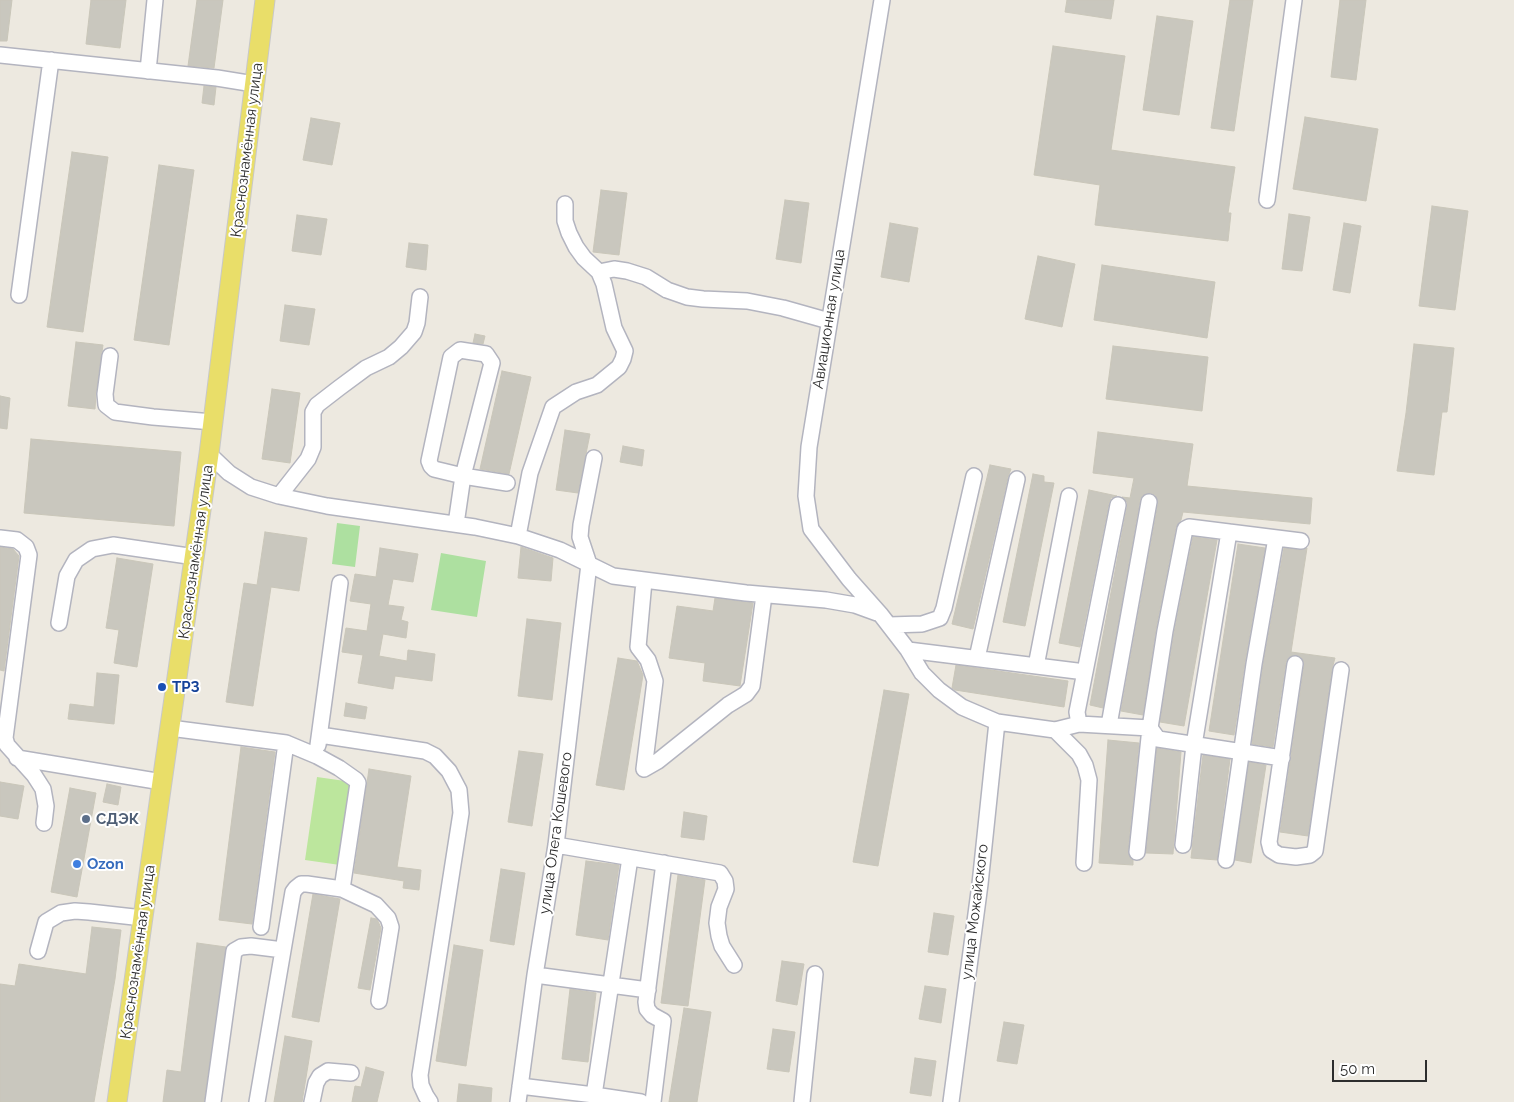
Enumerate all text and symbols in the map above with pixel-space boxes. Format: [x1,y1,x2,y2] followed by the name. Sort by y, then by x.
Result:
[227,62,267,238] street label: Краснознамённая улица
[809,248,849,390] street label: Авиационная улица
[175,464,217,640] street label: Краснознамённая улица
[172,678,200,696] place label: ТРЗ
[156,681,168,693] marker: ТРЗ
[536,751,576,915] street label: улица Олега Кошевого
[96,810,139,828] place label: СДЭК
[80,813,92,825] marker: СДЭК
[958,843,992,981] street label: улица Можайского
[87,855,124,873] place label: Ozon
[71,858,83,870] marker: Ozon
[117,864,159,1040] street label: Краснознамённая улица
[1334,1050,1429,1082] scale bar
[1340,1060,1375,1078] text: 50 m

